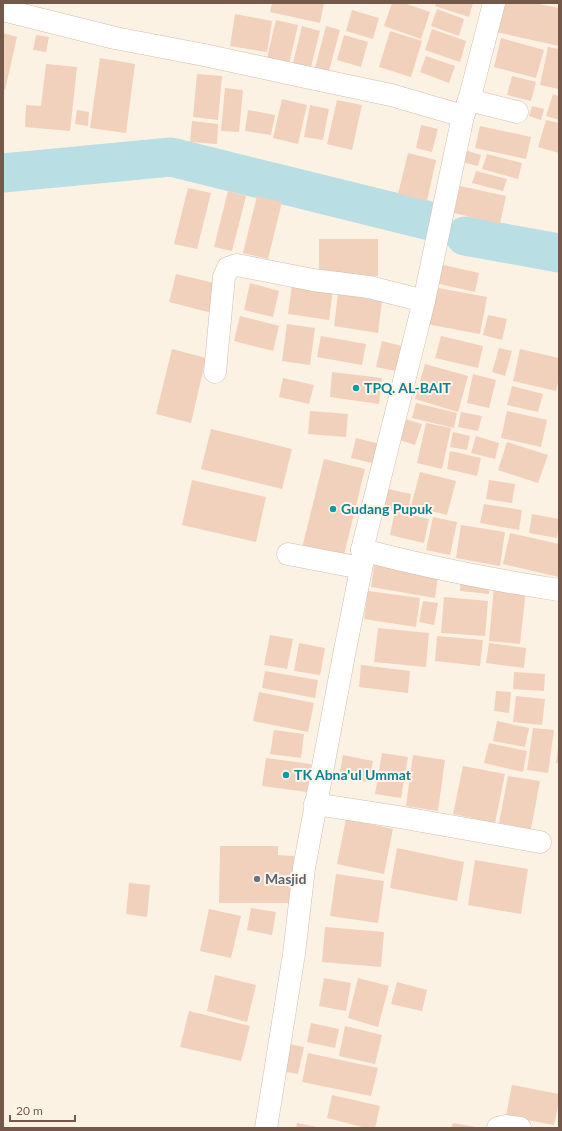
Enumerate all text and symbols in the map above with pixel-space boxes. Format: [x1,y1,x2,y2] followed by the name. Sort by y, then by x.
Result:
[364,379,452,396] place label: TPQ. AL-BAIT
[351,383,361,393] marker: TPQ. AL-BAIT
[341,500,433,517] place label: Gudang Pupuk
[328,504,338,514] marker: Gudang Pupuk
[294,766,412,783] place label: TK Abna'ul Ummat
[281,770,291,780] marker: TK Abna'ul Ummat
[265,870,306,887] place label: Masjid
[252,874,262,884] marker: Masjid
[10,1097,75,1123] scale bar
[16,1103,43,1118] text: 20 m

